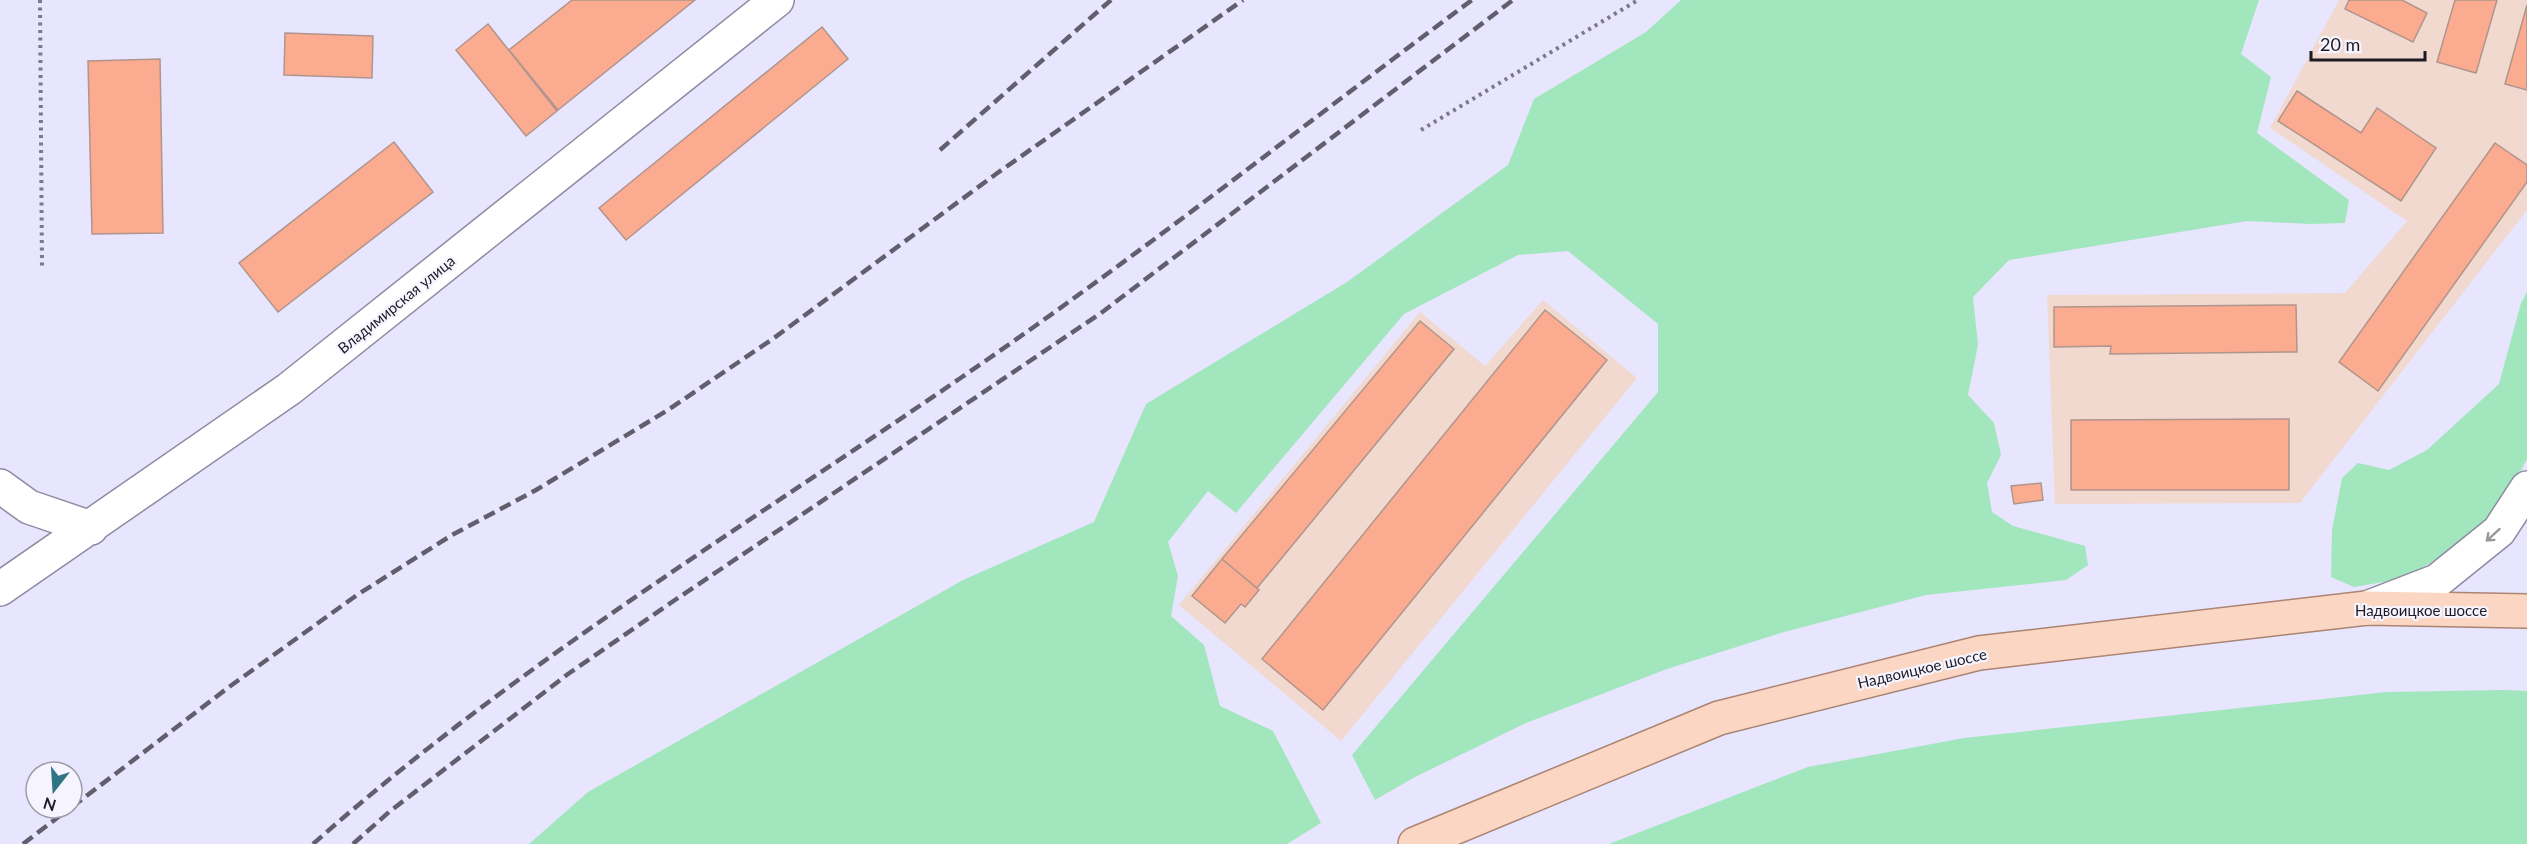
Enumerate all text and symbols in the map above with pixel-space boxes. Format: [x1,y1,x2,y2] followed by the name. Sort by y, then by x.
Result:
[2311,24,2425,62] scale bar
[2320,33,2360,55] text: 20 m
[334,251,458,357] street label: Владимирская улица
[2486,528,2501,542] one-way arrow
[2355,601,2487,619] street label: Надвоицкое шоссе
[1856,644,1988,692] street label: Надвоицкое шоссе
[24,760,84,820] north arrow
[41,794,58,816] text: N

